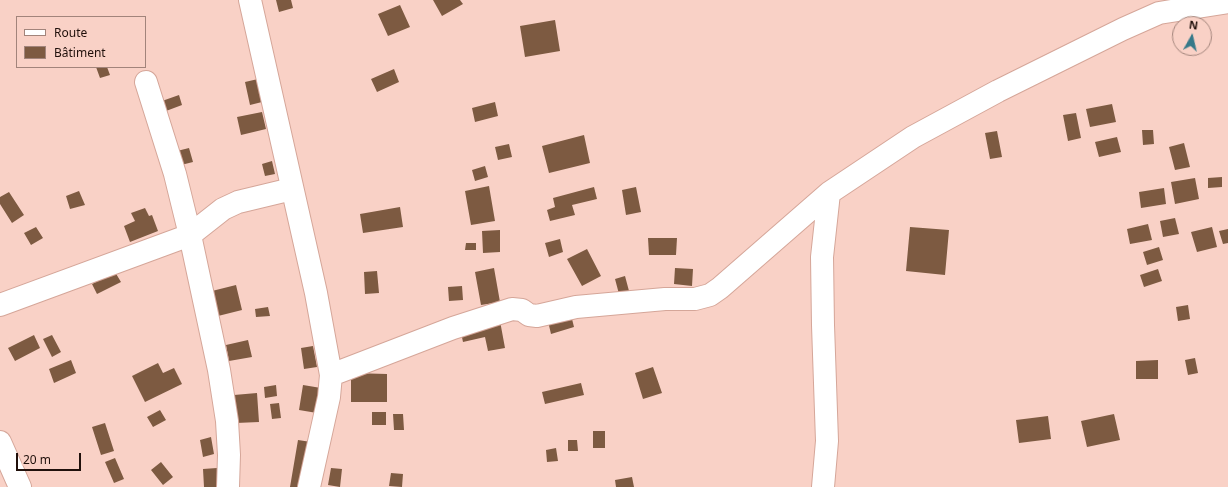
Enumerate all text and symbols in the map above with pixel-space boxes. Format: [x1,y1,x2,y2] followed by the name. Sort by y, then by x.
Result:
[16,16,146,68] legend
[1172,16,1212,56] north arrow
[1188,17,1199,33] text: N
[54,24,87,41] text: Route
[54,44,106,61] text: Bâtiment
[18,445,83,471] scale bar
[23,451,51,468] text: 20 m

